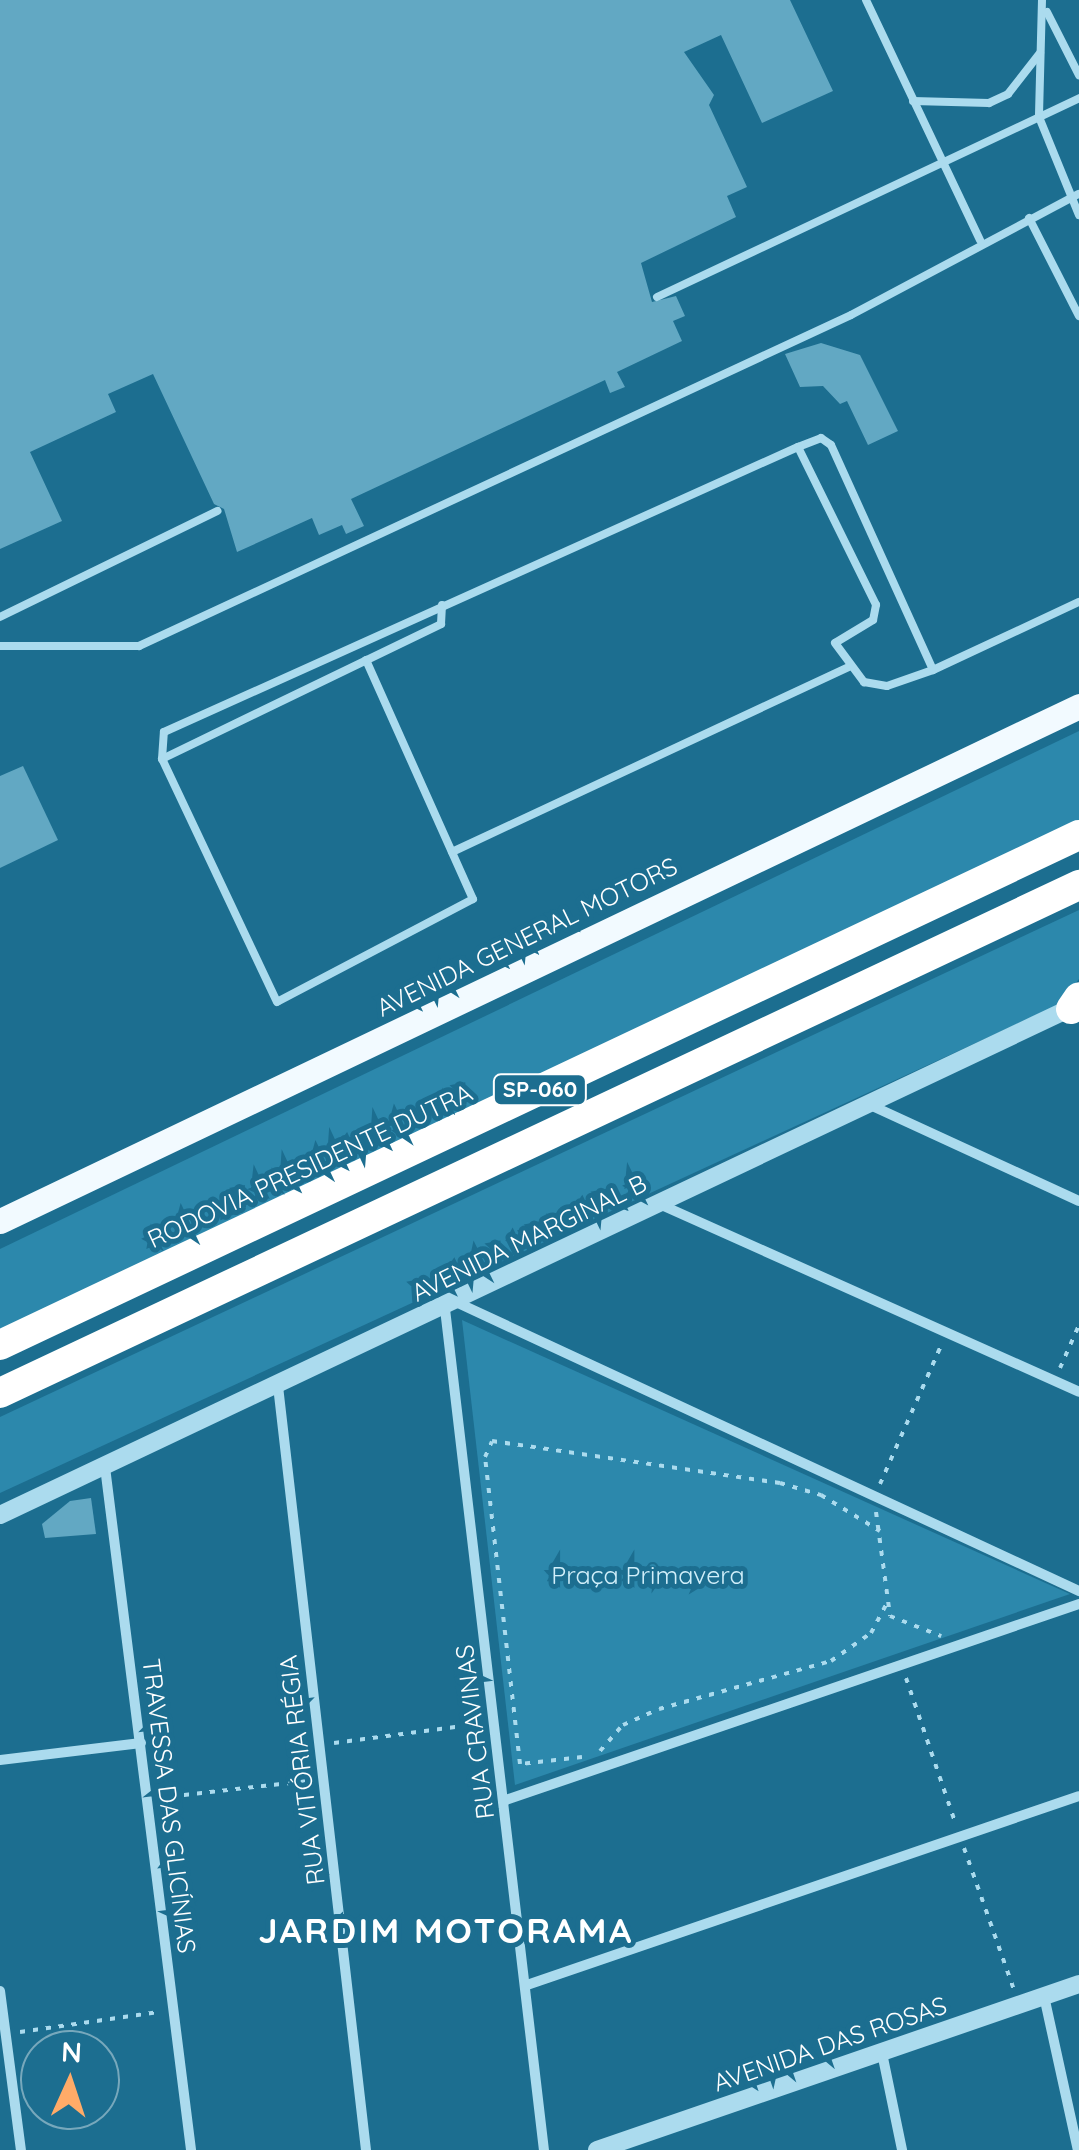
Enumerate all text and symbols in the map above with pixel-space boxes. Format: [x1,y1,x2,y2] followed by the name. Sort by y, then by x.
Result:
[372,851,682,1023] street label: AVENIDA GENERAL MOTORS
[492,1073,588,1107] road number: SP-060
[143,1077,477,1255] street label: RODOVIA PRESIDENTE DUTRA
[407,1168,651,1308] street label: AVENIDA MARGINAL B
[551,1560,745,1590] park label: Praça Primavera
[449,1643,501,1821] street label: RUA CRAVINAS
[273,1653,331,1887] street label: RUA VITÓRIA RÉGIA
[136,1657,202,1955] street label: TRAVESSA DAS GLICÍNIAS
[258,1909,634,1951] district label: JARDIM MOTORAMA
[709,1990,951,2098] street label: AVENIDA DAS ROSAS
[20,2030,120,2130] north arrow
[60,2034,83,2070] text: N

